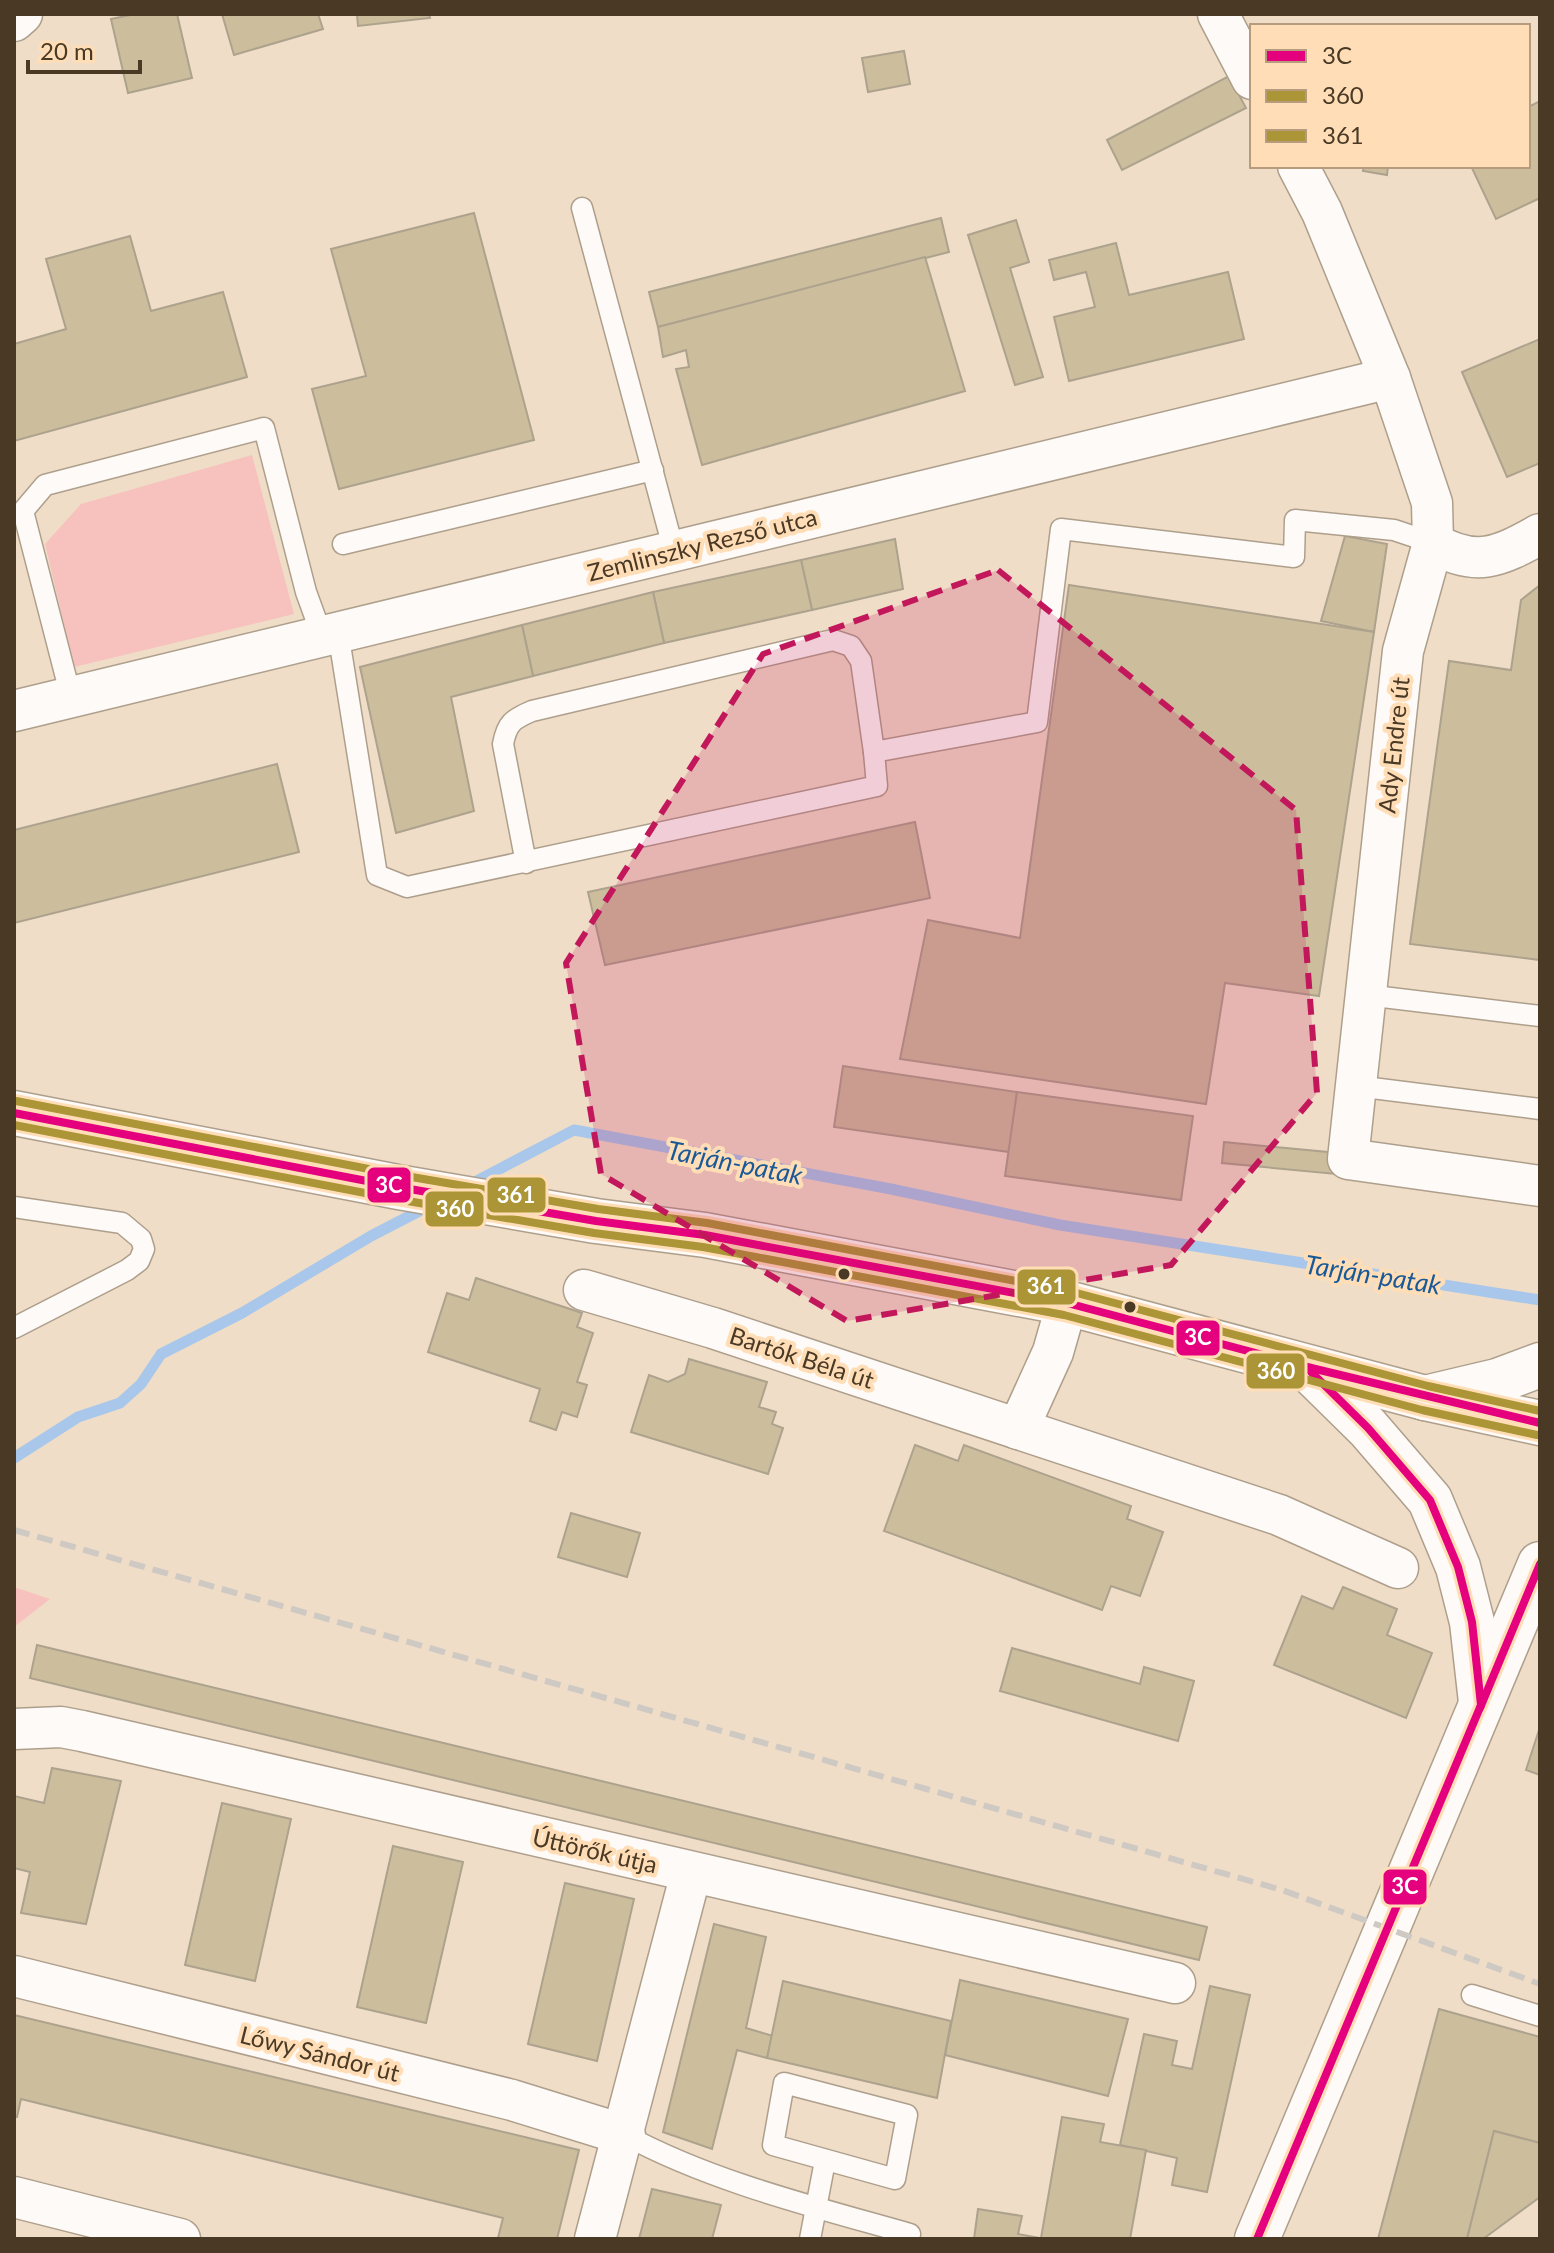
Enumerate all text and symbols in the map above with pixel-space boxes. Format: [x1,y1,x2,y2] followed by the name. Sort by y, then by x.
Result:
[28,24,140,74] scale bar
[1250,24,1530,168] legend
[40,36,94,65] text: 20 m
[1322,40,1352,69] text: 3C
[1322,80,1364,109] text: 360
[1322,120,1364,149] text: 361
[584,501,820,587] street label: Zemlinszky Rezső utca
[1371,675,1415,815] street label: Ady Endre út
[665,1133,806,1191] water label: Tarján-patak
[366,1166,412,1204] line badge: 3C
[375,1171,403,1198] text: 3C
[486,1176,547,1214] line badge: 361
[497,1181,535,1208] text: 361
[424,1190,485,1228] line badge: 360
[436,1195,474,1222] text: 360
[1303,1247,1444,1301] water label: Tarján-patak
[836,1266,852,1282] unlabelled marker
[1016,1268,1077,1306] line badge: 361
[1027,1272,1065,1299] text: 361
[1122,1299,1138,1315] unlabelled marker
[1175,1319,1221,1357] line badge: 3C
[726,1320,878,1394] street label: Bartók Béla út
[1184,1323,1212,1350] text: 3C
[1245,1352,1306,1390] line badge: 360
[1257,1357,1295,1384] text: 360
[530,1822,660,1878] street label: Úttörők útja
[1382,1868,1428,1906] line badge: 3C
[1391,1872,1419,1899] text: 3C
[237,2019,403,2087] street label: Lőwy Sándor út

